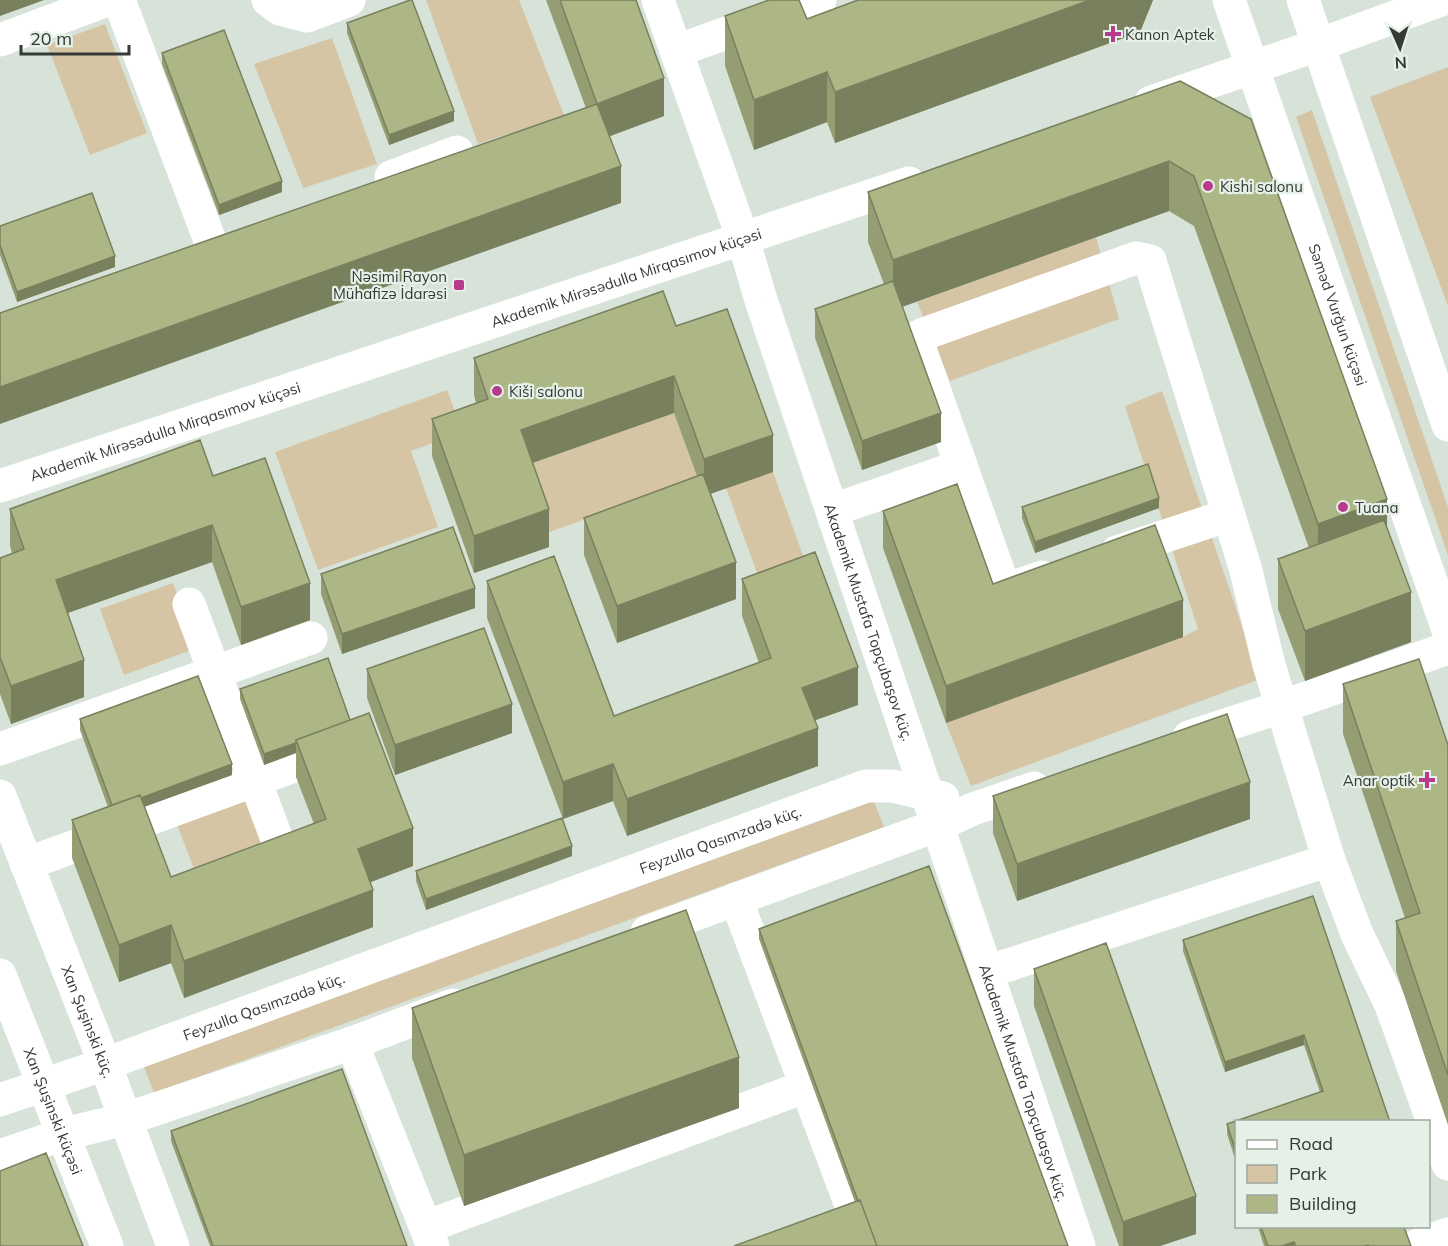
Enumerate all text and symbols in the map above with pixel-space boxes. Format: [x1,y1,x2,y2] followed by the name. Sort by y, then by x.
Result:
[21,18,129,56] scale bar
[1370,18,1430,78] north arrow
[1125,25,1215,44] place label: Kanon Aptek
[30,27,72,50] text: 20 m
[1106,27,1120,41] marker: Kanon Aptek
[1394,53,1407,73] text: N
[1220,177,1303,196] place label: Kishi salonu
[1201,179,1215,193] marker: Kishi salonu
[488,223,764,331] street label: Akademik Mirəsədulla Mirqasımov küçəsi
[1305,241,1372,388] street label: Səməd Vurğun küçəsi
[333,267,447,303] place label: Nəsimi Rayon Mühafizə İdarəsi
[452,278,466,292] marker: Nəsimi Rayon Mühafizə İdarəsi
[27,377,303,485] street label: Akademik Mirəsədulla Mirqasımov küçəsi
[509,382,583,401] place label: Kiši salonu
[490,384,504,398] marker: Kiši salonu
[1355,498,1398,517] place label: Tuana
[1336,500,1350,514] marker: Tuana
[821,501,918,743] street label: Akademik Mustafa Topçubaşov küç.
[1343,771,1415,790] place label: Anar optik
[1420,773,1434,787] marker: Anar optik
[637,801,804,877] street label: Feyzulla Qasımzadə küç.
[58,962,119,1080] street label: Xan Şuşinski küç.
[975,962,1073,1204] street label: Akademik Mustafa Topçubaşov küç.
[180,968,347,1044] street label: Feyzulla Qasımzadə küç.
[20,1045,87,1177] street label: Xan Şuşinski küçəsi
[1235,1120,1430,1228] legend
[1289,1132,1333,1155] text: Road
[1289,1162,1328,1185] text: Park
[1289,1192,1357,1215] text: Building

